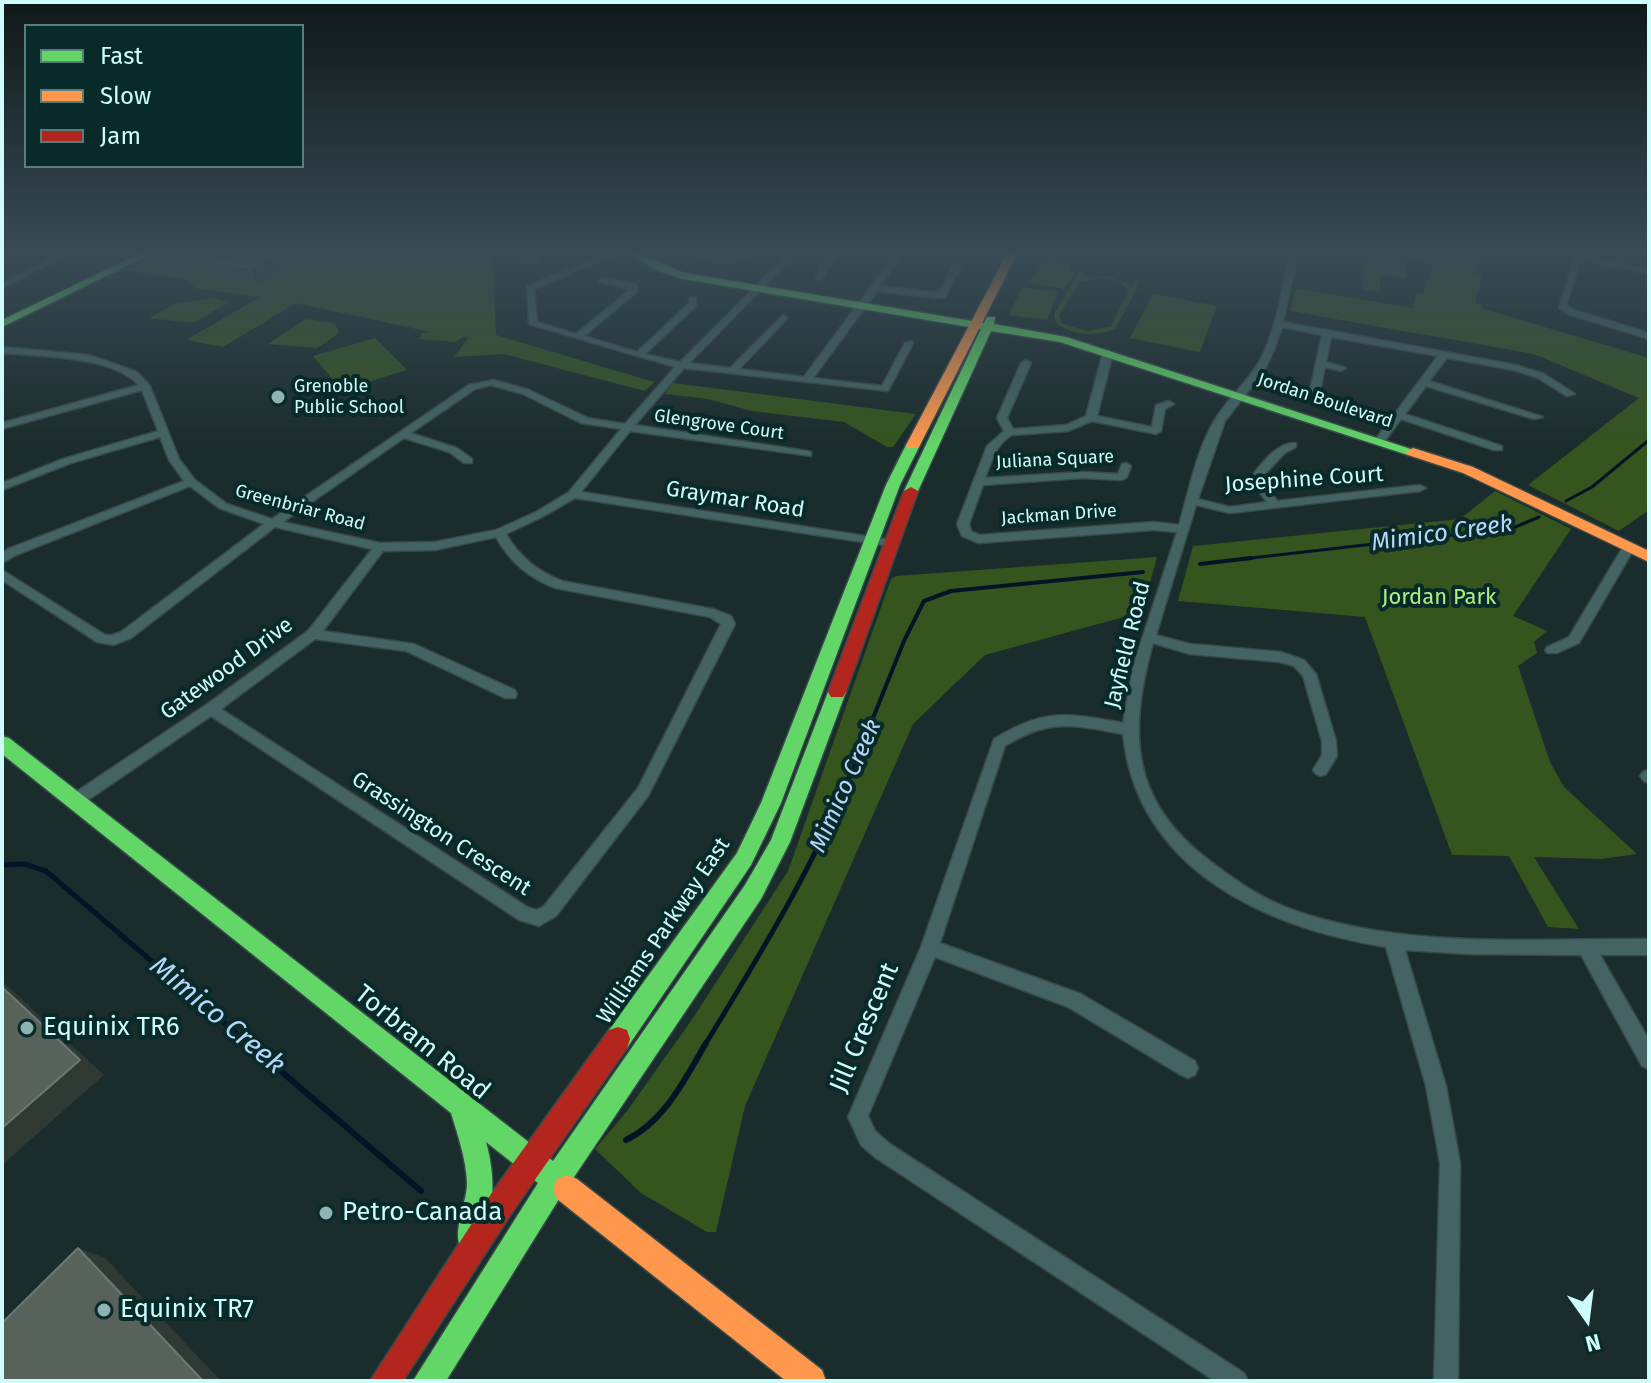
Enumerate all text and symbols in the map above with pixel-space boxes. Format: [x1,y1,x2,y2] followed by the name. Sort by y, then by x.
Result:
[24,24,304,168] legend
[100,42,143,70] text: Fast
[100,82,151,110] text: Slow
[100,122,141,150] text: Jam
[1255,369,1395,433] street label: Jordan Boulevard
[294,376,404,418] place label: Grenoble Public School
[269,388,287,406] marker: Grenoble Public School
[653,405,785,445] street label: Glengrove Court
[995,446,1115,474] street label: Juliana Square
[1224,461,1384,499] street label: Josephine Court
[664,476,806,524] street label: Graymar Road
[233,480,367,536] street label: Greenbriar Road
[1000,500,1118,530] street label: Jackman Drive
[1370,510,1514,558] water label: Mimico Creek
[1099,579,1157,711] street label: Jayfield Road
[1382,585,1496,611] park label: Jordan Park
[156,612,298,726] street label: Gatewood Drive
[804,715,888,857] water label: Mimico Creek
[346,766,536,902] street label: Grassington Crescent
[592,833,736,1029] street label: Williams Parkway East
[143,950,291,1082] water label: Mimico Creek
[824,958,906,1098] street label: Jill Crescent
[348,979,496,1107] street label: Torbram Road
[43,1012,179,1044] place label: Equinix TR6
[18,1019,36,1037] marker: Equinix TR6
[342,1197,502,1229] place label: Petro-Canada
[317,1204,335,1222] marker: Petro-Canada
[1547,1279,1627,1359] north arrow
[120,1294,254,1326] place label: Equinix TR7
[95,1301,113,1319] marker: Equinix TR7
[1583,1328,1603,1358] text: N

